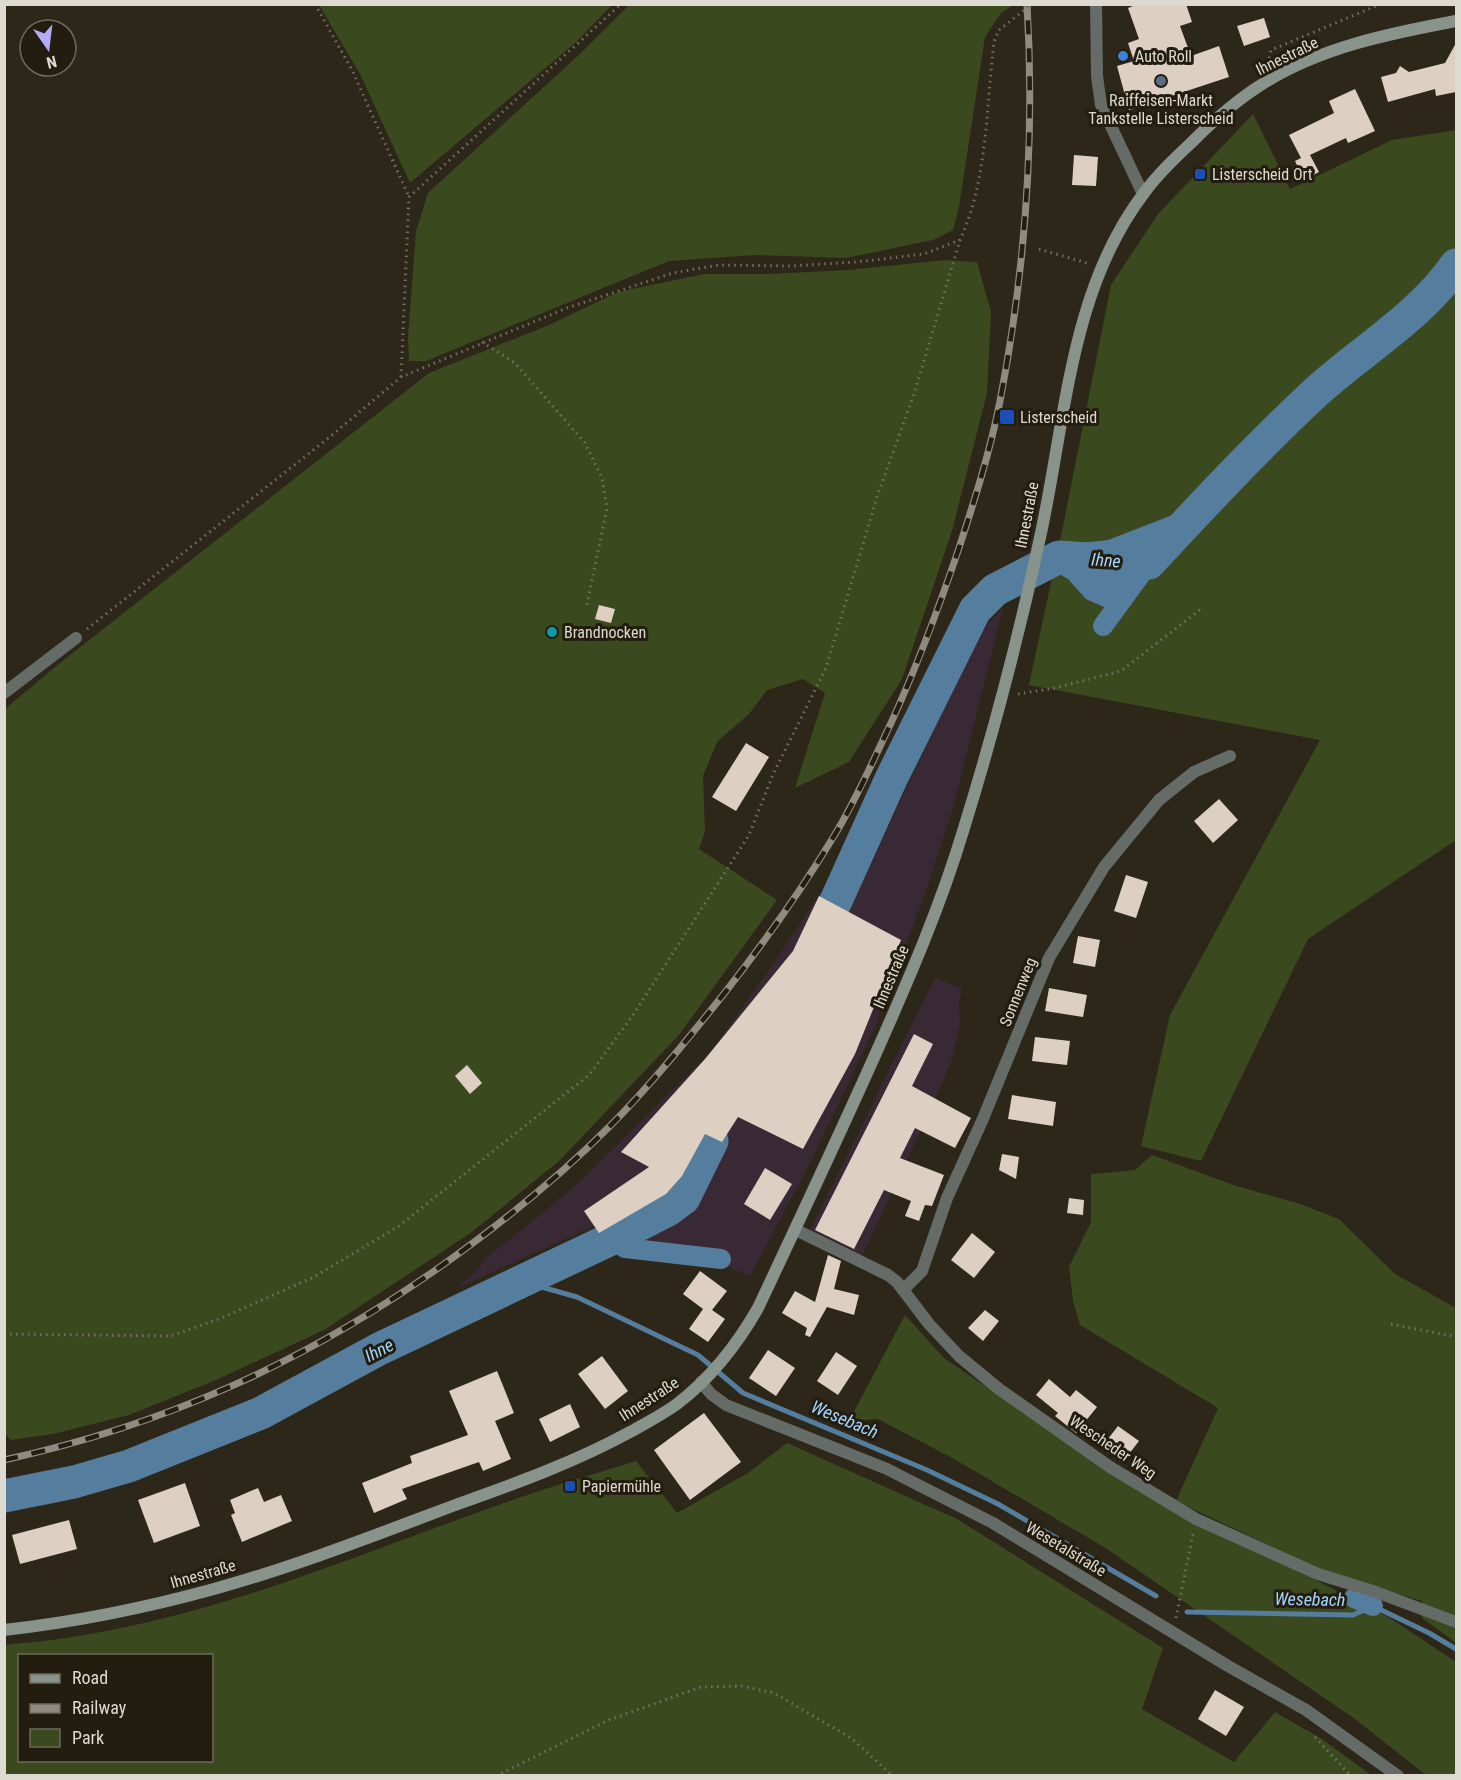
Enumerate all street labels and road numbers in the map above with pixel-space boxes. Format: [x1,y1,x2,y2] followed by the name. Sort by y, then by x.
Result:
[1253,33,1321,79] street label: Ihnestraße
[1011,480,1043,550] street label: Ihnestraße
[869,942,913,1012] street label: Ihnestraße
[996,955,1040,1029] street label: Sonnenweg
[616,1373,682,1425] street label: Ihnestraße
[1066,1411,1160,1483] street label: Wescheder Weg
[1022,1518,1110,1580] street label: Wesetalstraße
[168,1556,238,1592] street label: Ihnestraße

